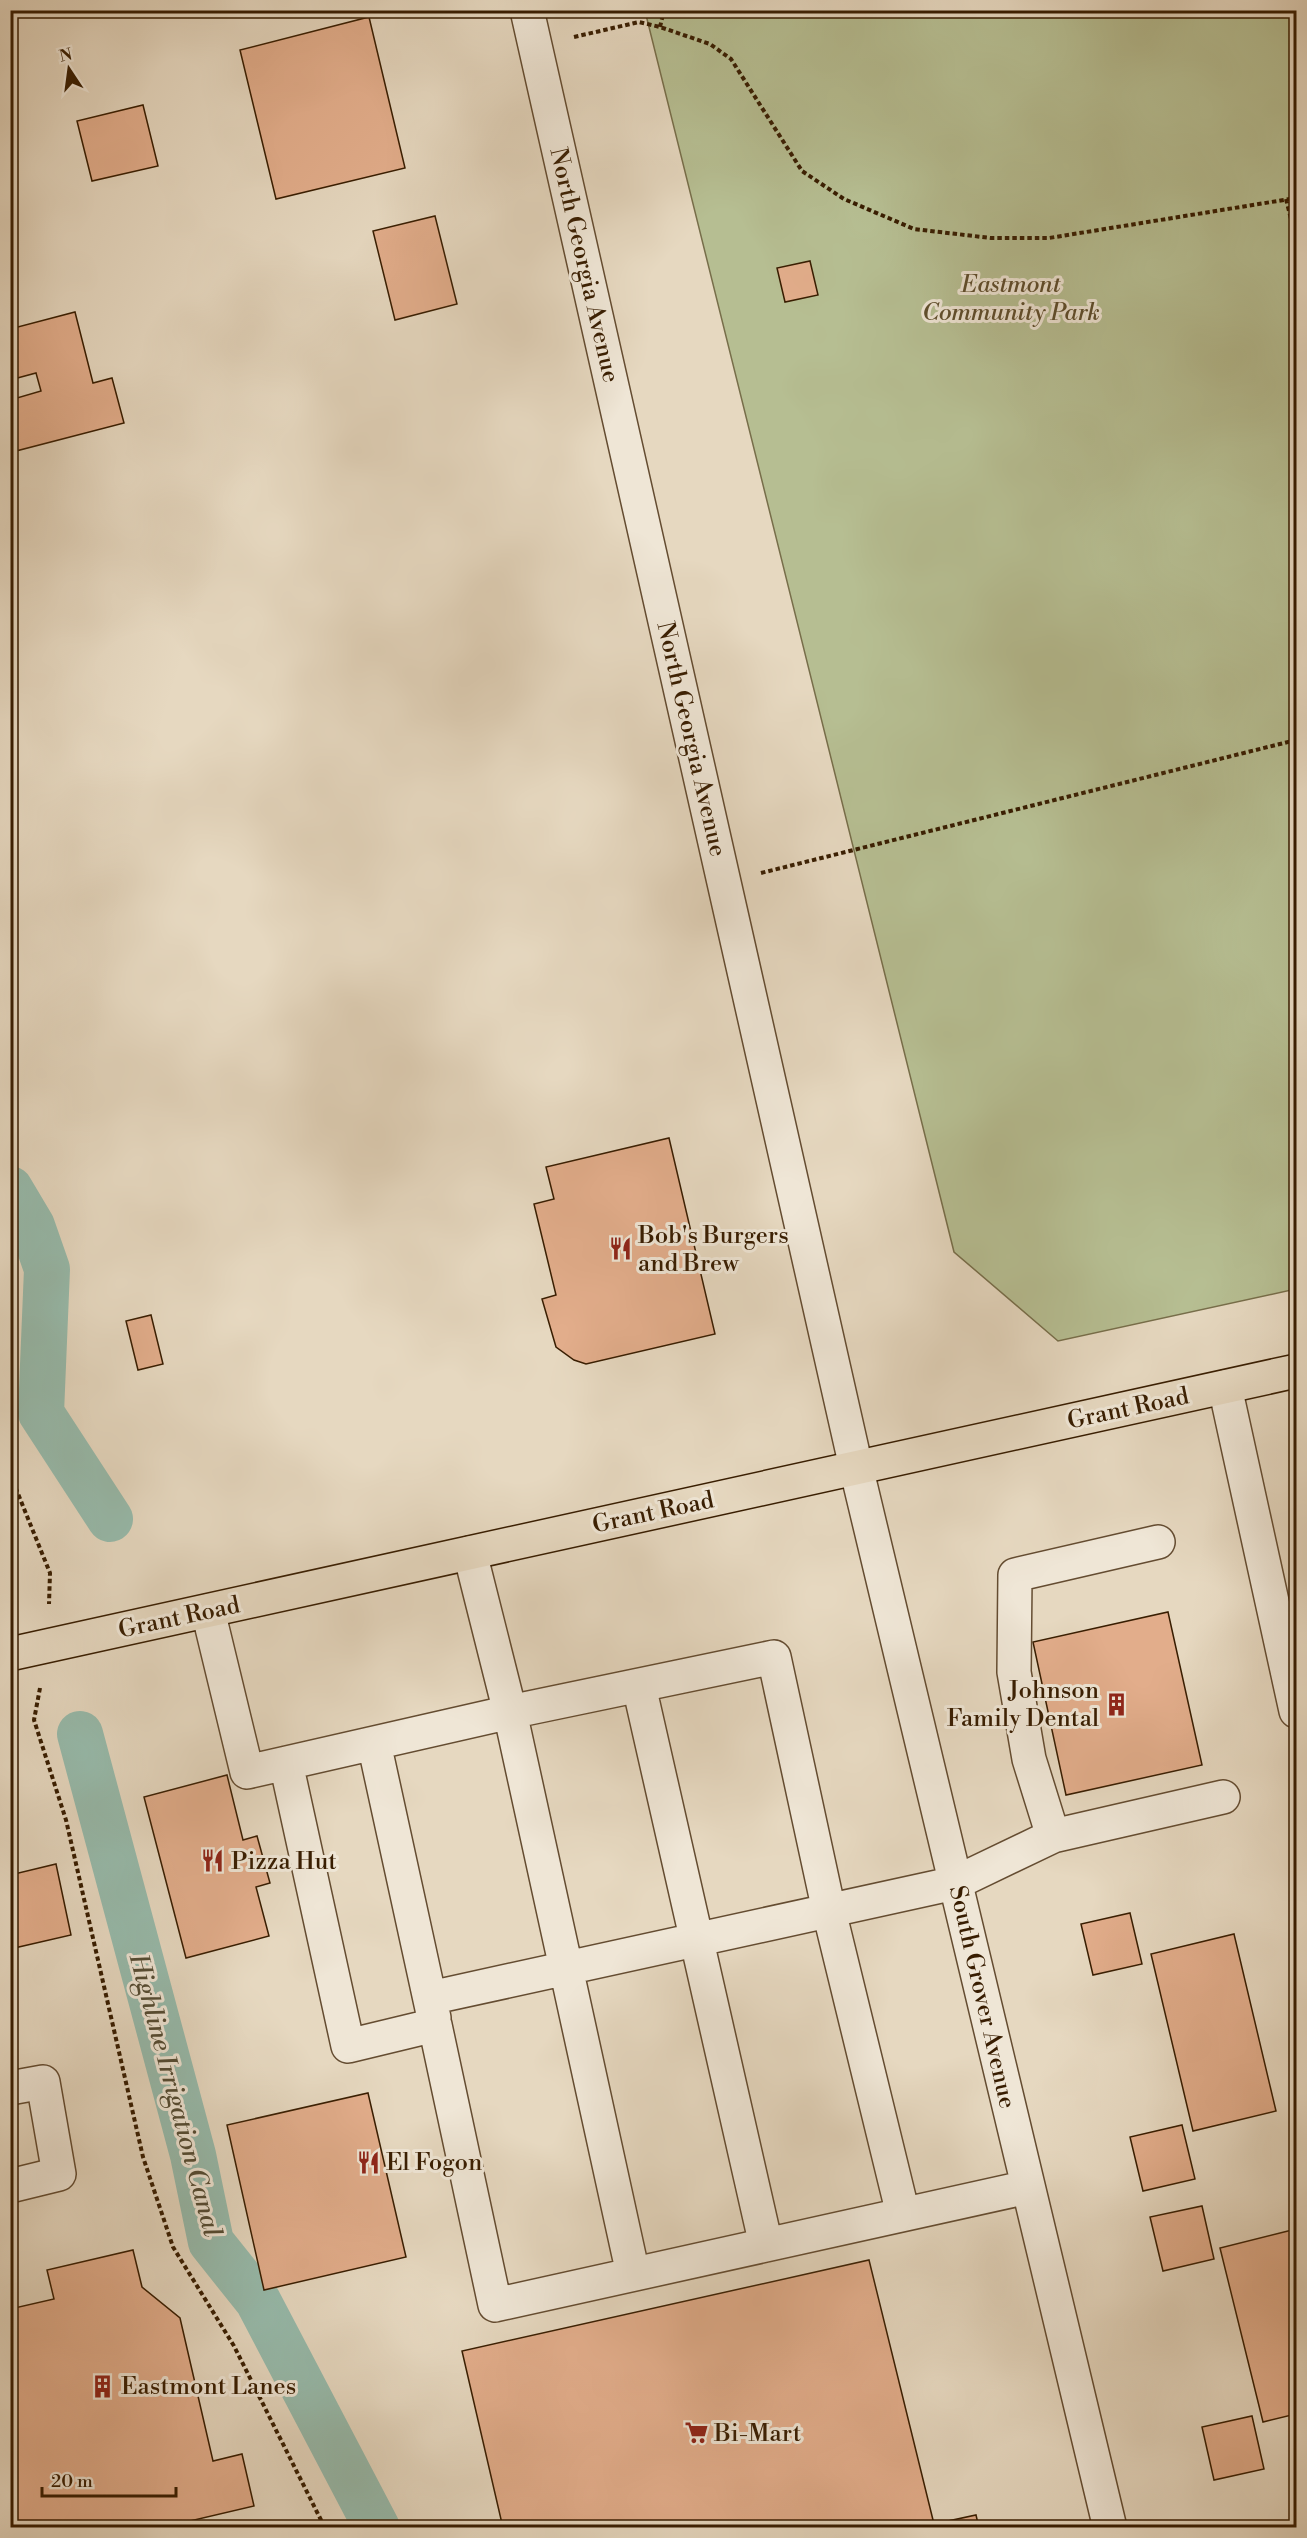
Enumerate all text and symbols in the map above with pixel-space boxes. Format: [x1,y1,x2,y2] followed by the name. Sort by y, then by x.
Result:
[39,39,99,99] north arrow
[57,44,75,67] text: N
[542,145,626,386] street label: North Georgia Avenue
[922,270,1100,328] park label: Eastmont Community Park
[649,619,733,860] street label: North Georgia Avenue
[637,1221,789,1279] place label: Bob's Burgers and Brew
[607,1236,633,1262] restaurant icon: Bob's Burgers and Brew
[1065,1381,1192,1436] street label: Grant Road
[590,1485,717,1540] street label: Grant Road
[116,1590,243,1645] street label: Grant Road
[947,1676,1099,1734] place label: Johnson Family Dental
[1104,1691,1130,1717] building icon: Johnson Family Dental
[231,1847,337,1877] place label: Pizza Hut
[200,1848,226,1874] restaurant icon: Pizza Hut
[942,1883,1022,2112] street label: South Grover Avenue
[122,1949,228,2241] water label: Highline Irrigation Canal
[386,2148,482,2178] place label: El Fogon
[355,2149,381,2175] restaurant icon: El Fogon
[121,2372,296,2402] place label: Eastmont Lanes
[90,2373,116,2399] building icon: Eastmont Lanes
[713,2419,802,2449] place label: Bi-Mart
[683,2420,709,2446] supermarket icon: Bi-Mart
[42,2460,176,2498] scale bar
[51,2470,93,2493] text: 20 m

